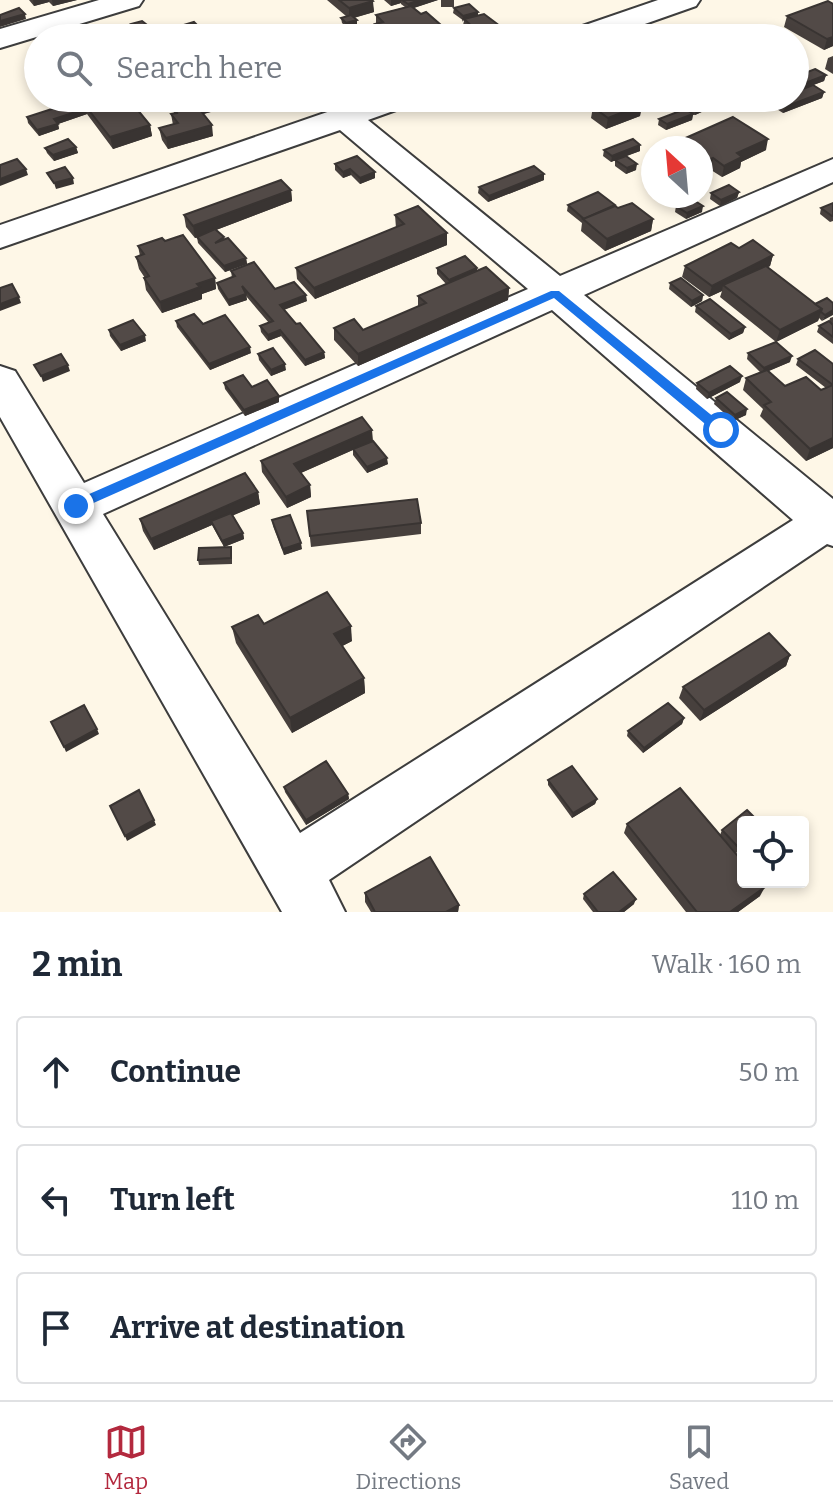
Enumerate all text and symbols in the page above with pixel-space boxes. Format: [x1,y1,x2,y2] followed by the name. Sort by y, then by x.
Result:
[24,24,809,112] search box
[52,46,96,90] icon: search
[116,50,283,86] text: Search here
[641,136,713,208] north arrow
[703,412,739,448] route start
[58,488,94,524] route end
[737,816,809,888] map controls
[737,816,809,888] button: locate
[32,944,122,985] text: 2 min
[652,949,801,980] text: Walk · 160 m
[34,1050,78,1094] icon: ahead
[110,1054,241,1090] text: Continue
[738,1057,799,1088] text: 50 m
[34,1178,78,1222] icon: left
[110,1182,235,1218] text: Turn left
[731,1185,799,1216] text: 110 m
[34,1306,78,1350] icon: arrive
[110,1310,405,1346] text: Arrive at destination
[104,1420,148,1495] tab: Map
[356,1420,461,1495] tab: Directions
[669,1420,729,1495] tab: Saved

